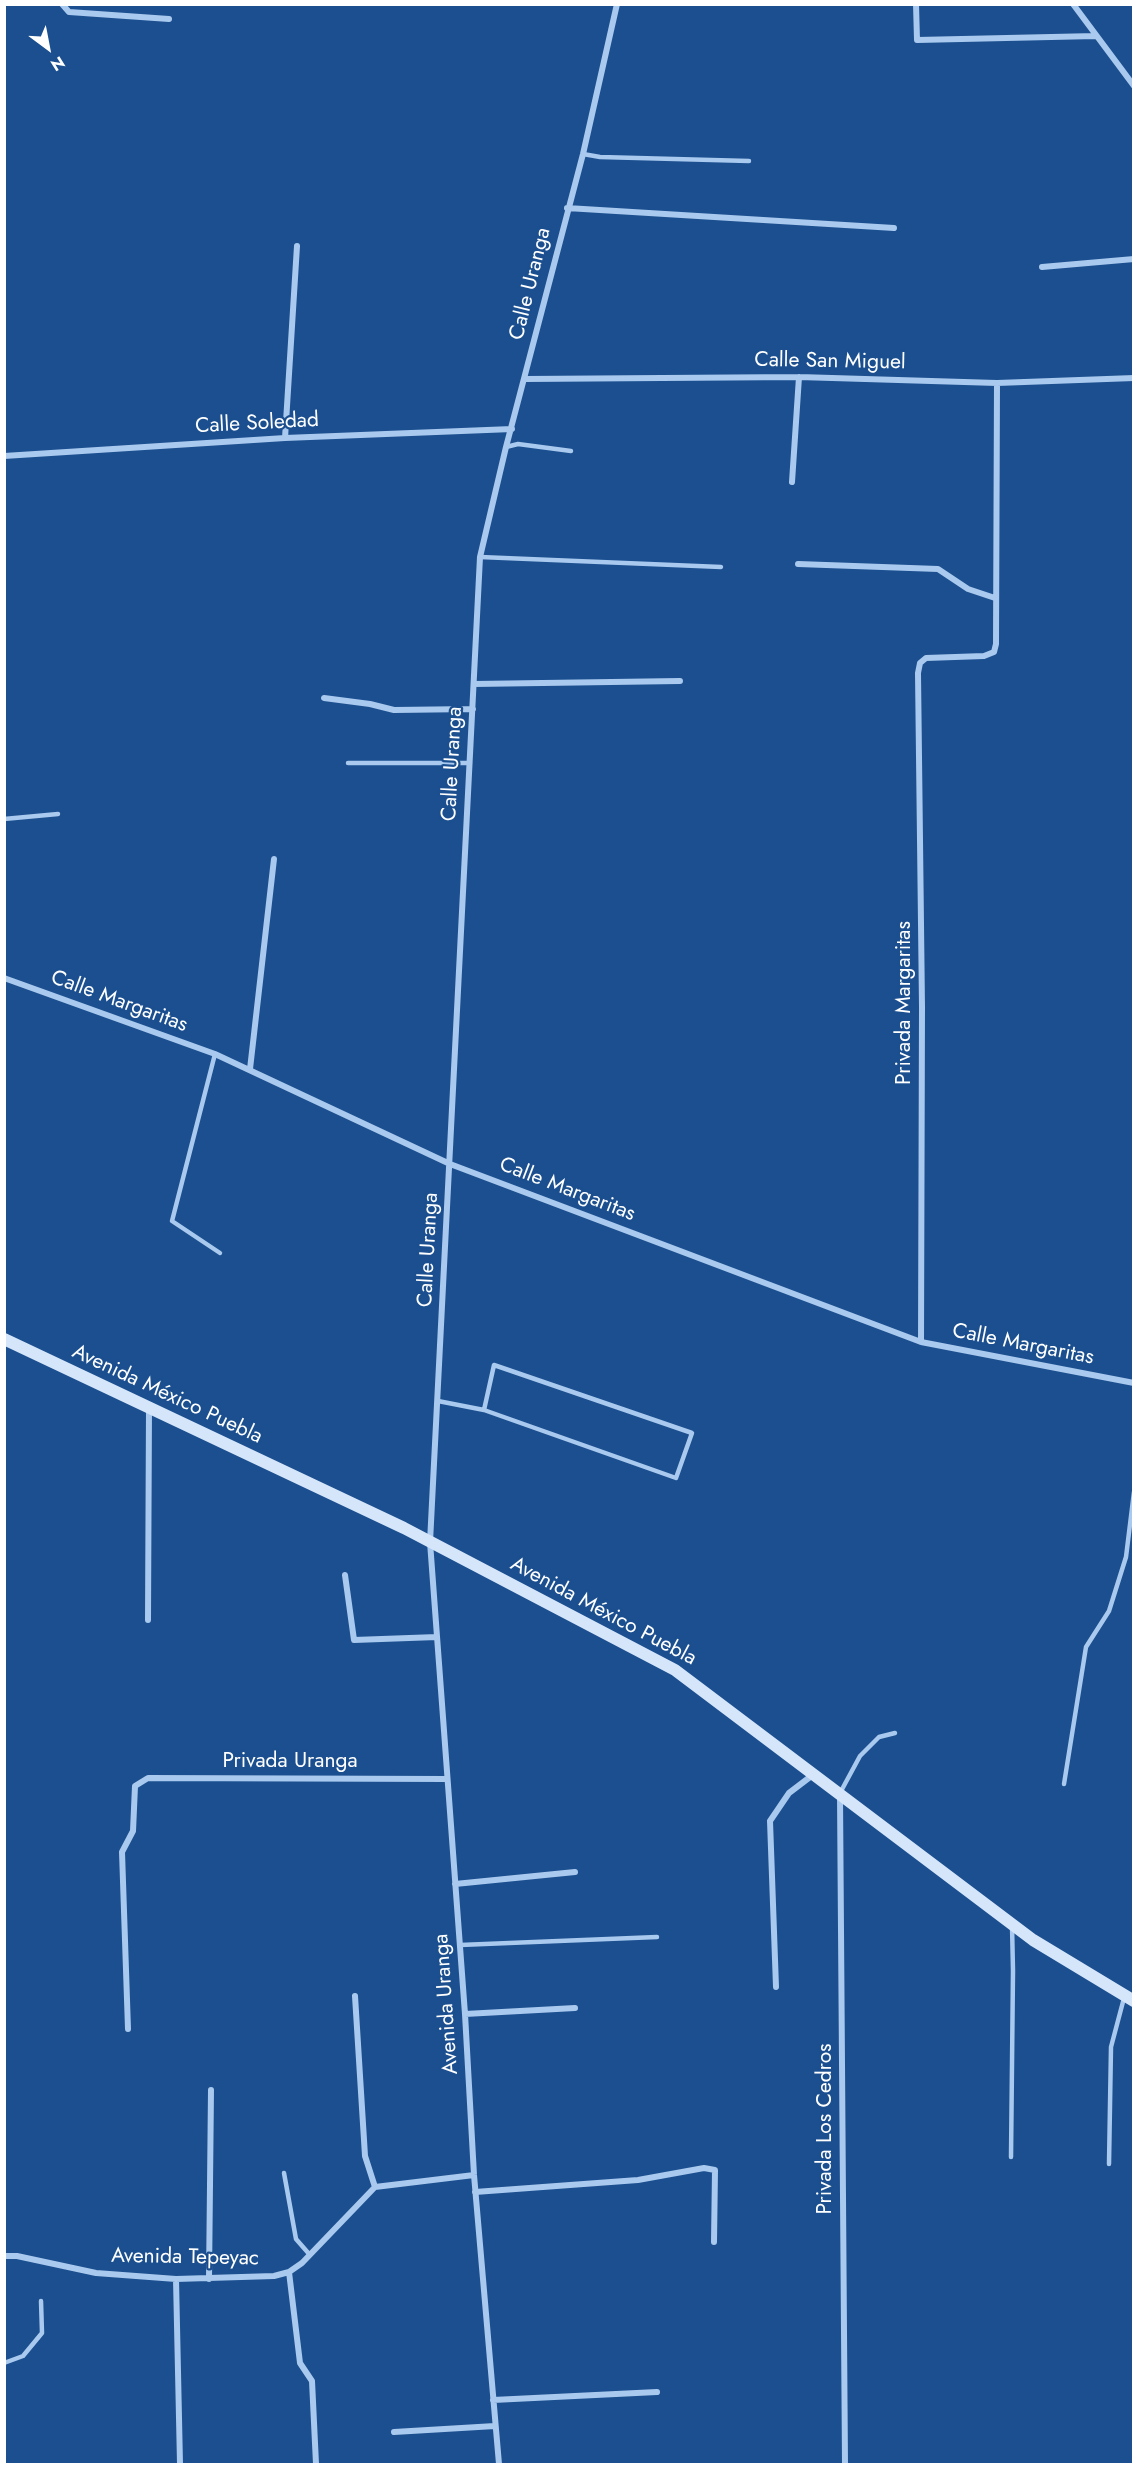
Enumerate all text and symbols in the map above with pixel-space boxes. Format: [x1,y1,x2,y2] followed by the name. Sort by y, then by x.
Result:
[18,18,78,78] north arrow
[46,51,69,77] text: N
[505,225,557,343] street label: Calle Uranga
[754,348,906,376] street label: Calle San Miguel
[194,408,320,440] street label: Calle Soledad
[437,706,469,822] street label: Calle Uranga
[892,921,918,1085] street label: Privada Margaritas
[47,966,191,1038] street label: Calle Margaritas
[495,1153,639,1227] street label: Calle Margaritas
[413,1192,445,1308] street label: Calle Uranga
[950,1319,1096,1371] street label: Calle Margaritas
[68,1340,266,1450] street label: Avenida México Puebla
[506,1552,700,1672] street label: Avenida México Puebla
[222,1749,358,1775] street label: Privada Uranga
[430,1933,464,2075] street label: Avenida Uranga
[813,2043,839,2215] street label: Privada Los Cedros
[111,2244,259,2272] street label: Avenida Tepeyac

